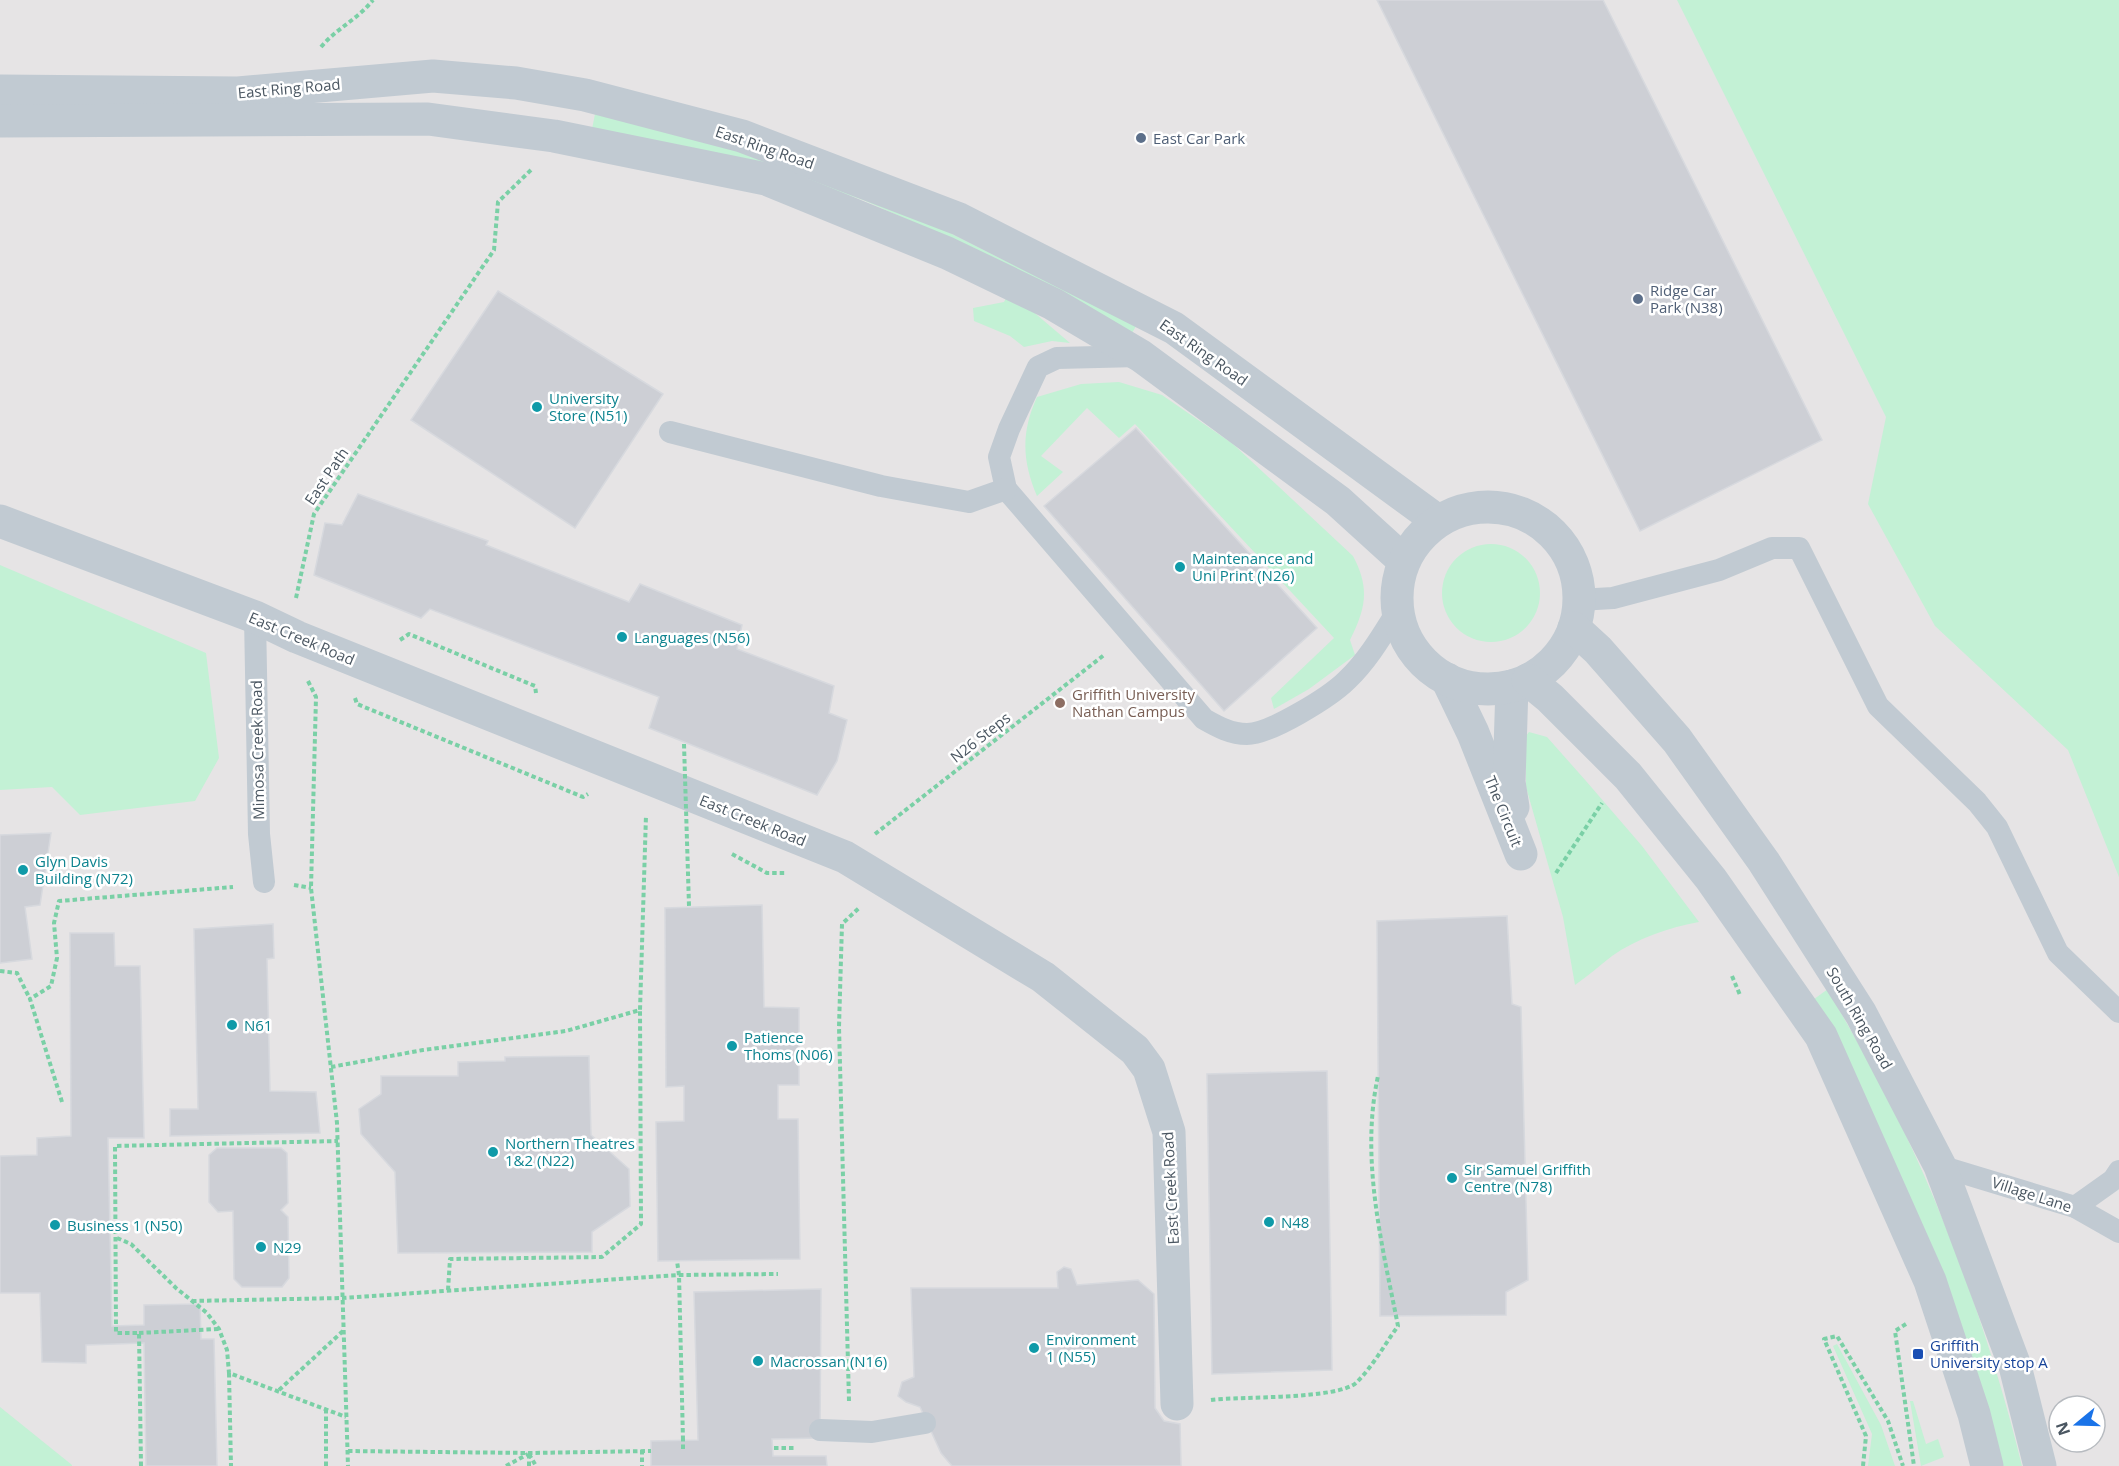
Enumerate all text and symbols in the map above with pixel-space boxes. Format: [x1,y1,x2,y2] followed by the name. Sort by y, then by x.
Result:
[237,74,341,102] street label: East Ring Road
[713,121,817,173] street label: East Ring Road
[1153,128,1245,148] place label: East Car Park
[1134,131,1148,145] marker: East Car Park
[1650,280,1723,317] place label: Ridge Car Park (N38)
[1631,292,1645,306] marker: Ridge Car Park (N38)
[1156,314,1252,390] street label: East Ring Road
[549,388,627,425] place label: University Store (N51)
[530,400,544,414] marker: University Store (N51)
[300,443,352,509] street label: East Path
[1192,548,1314,585] place label: Maintenance and Uni Print (N26)
[1173,560,1187,574] marker: Maintenance and Uni Print (N26)
[246,607,358,669] street label: East Creek Road
[634,627,750,647] place label: Languages (N56)
[615,630,629,644] marker: Languages (N56)
[246,680,268,820] street label: Mimosa Creek Road
[1072,684,1195,721] place label: Griffith University Nathan Campus
[1053,696,1067,710] marker: Griffith University Nathan Campus
[946,707,1014,767] street label: N26 Steps
[1481,773,1527,849] street label: The Circuit
[697,790,809,850] street label: East Creek Road
[35,851,133,888] place label: Glyn Davis Building (N72)
[16,863,30,877] marker: Glyn Davis Building (N72)
[1823,963,1897,1073] street label: South Ring Road
[244,1015,272,1035] place label: N61
[225,1018,239,1032] marker: N61
[744,1027,833,1064] place label: Patience Thoms (N06)
[725,1039,739,1053] marker: Patience Thoms (N06)
[1157,1131,1183,1245] street label: East Creek Road
[505,1133,635,1170] place label: Northern Theatres 1&2 (N22)
[486,1145,500,1159] marker: Northern Theatres 1&2 (N22)
[1464,1159,1591,1196] place label: Sir Samuel Griffith Centre (N78)
[1445,1171,1459,1185] marker: Sir Samuel Griffith Centre (N78)
[1989,1172,2075,1216] street label: Village Lane
[1281,1212,1309,1232] place label: N48
[67,1215,182,1235] place label: Business 1 (N50)
[1262,1215,1276,1229] marker: N48
[48,1218,62,1232] marker: Business 1 (N50)
[273,1237,301,1257] place label: N29
[254,1240,268,1254] marker: N29
[1046,1329,1136,1366] place label: Environment 1 (N55)
[1930,1335,2048,1372] place label: Griffith University stop A
[1027,1341,1041,1355] marker: Environment 1 (N55)
[1911,1347,1925,1361] marker: Griffith University stop A
[770,1351,887,1371] place label: Macrossan (N16)
[751,1354,765,1368] marker: Macrossan (N16)
[2047,1394,2107,1454] north arrow
[2050,1419,2075,1439] text: N

